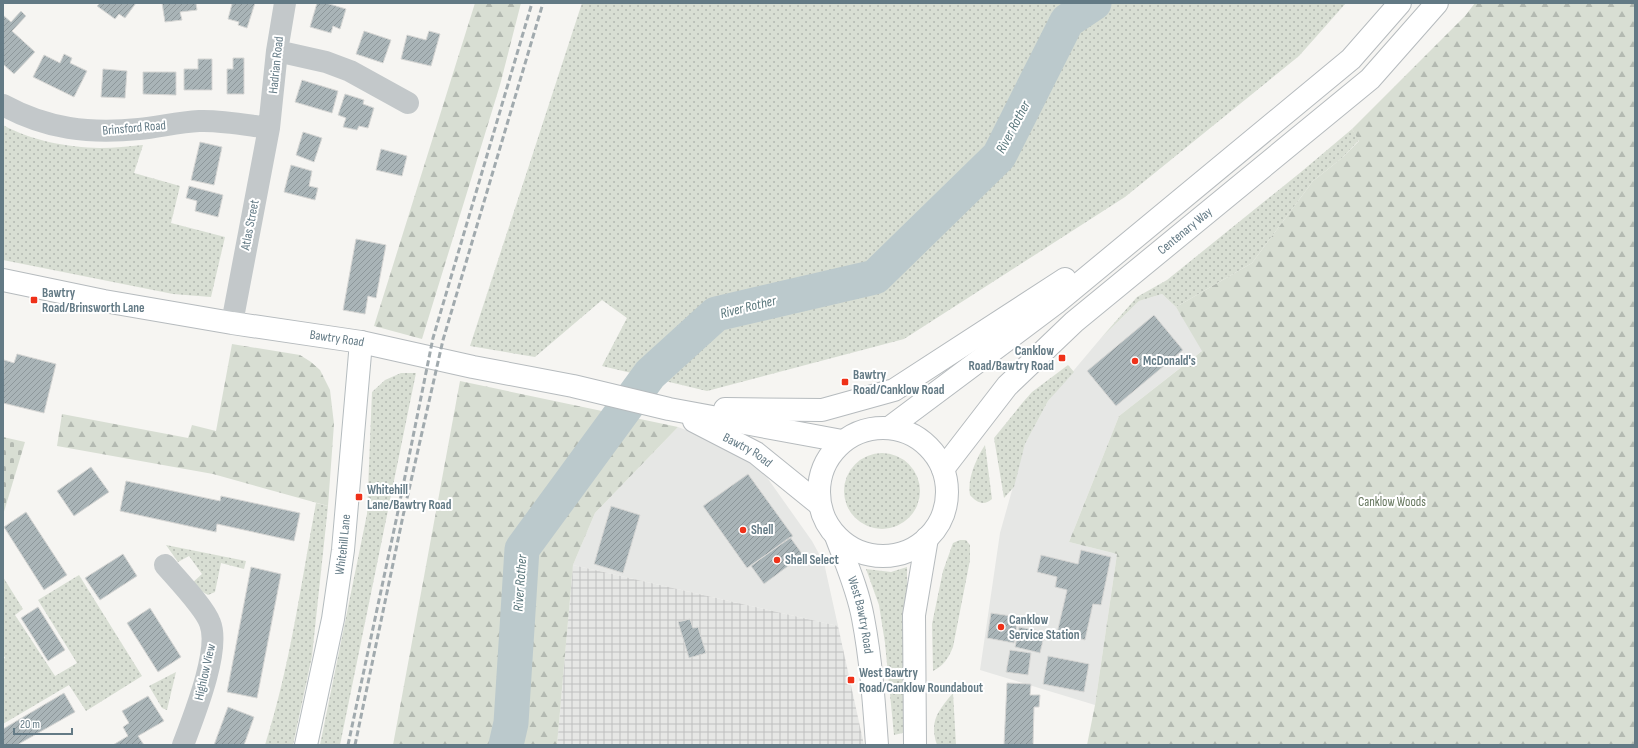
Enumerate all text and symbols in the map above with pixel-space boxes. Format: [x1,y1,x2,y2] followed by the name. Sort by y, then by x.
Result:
[265,36,287,94] street label: Hadrian Road
[992,97,1034,156] water label: River Rother
[102,117,166,139] street label: Brinsford Road
[237,198,263,253] street label: Atlas Street
[1154,204,1215,258] street label: Centenary Way
[42,285,145,316] place label: Bawtry Road/Brinsworth Lane
[718,292,779,322] water label: River Rother
[29,295,39,305] marker: Bawtry Road/Brinsworth Lane
[309,327,366,350] street label: Bawtry Road
[969,343,1054,374] place label: Canklow Road/Bawtry Road
[1057,353,1067,363] marker: Canklow Road/Bawtry Road
[1143,353,1196,369] place label: McDonald's
[1130,356,1140,366] marker: McDonald's
[853,367,945,398] place label: Bawtry Road/Canklow Road
[840,377,850,387] marker: Bawtry Road/Canklow Road
[720,429,775,471] street label: Bawtry Road
[367,482,452,513] place label: Whitehill Lane/Bawtry Road
[354,492,364,502] marker: Whitehill Lane/Bawtry Road
[1358,494,1426,510] park label: Canklow Woods
[331,513,354,576] street label: Whitehill Lane
[751,522,774,538] place label: Shell
[738,525,748,535] marker: Shell
[785,552,840,568] place label: Shell Select
[510,553,531,612] water label: River Rother
[772,555,782,565] marker: Shell Select
[844,574,877,655] street label: West Bawtry Road
[1009,612,1080,643] place label: Canklow Service Station
[996,622,1006,632] marker: Canklow Service Station
[191,641,219,702] street label: Highlow View
[859,665,984,696] place label: West Bawtry Road/Canklow Roundabout
[846,675,856,685] marker: West Bawtry Road/Canklow Roundabout
[14,710,72,736] scale bar
[20,717,40,732] text: 20 m

